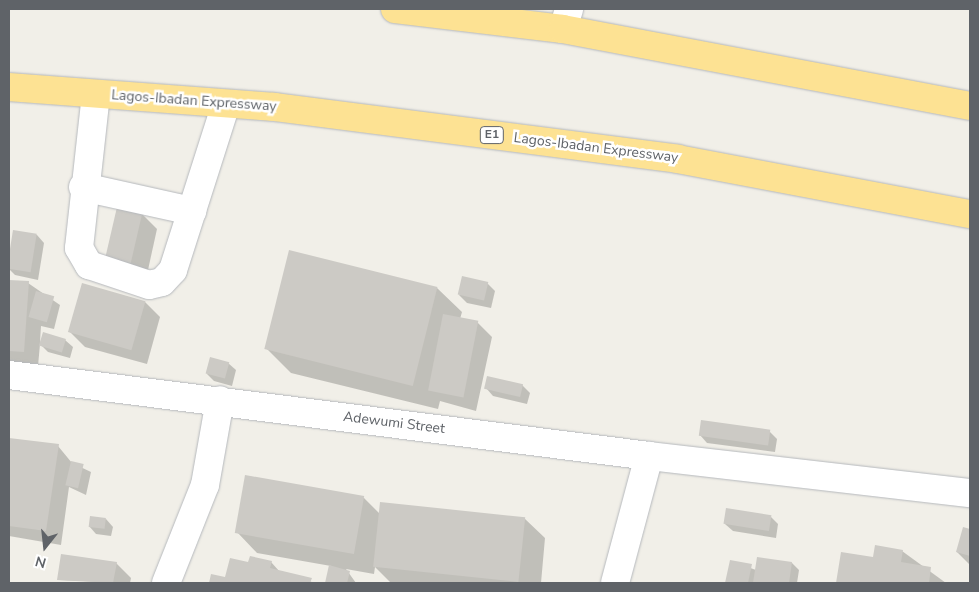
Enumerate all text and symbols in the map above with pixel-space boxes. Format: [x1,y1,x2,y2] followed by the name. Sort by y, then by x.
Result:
[111,87,277,115] street label: Lagos-Ibadan Expressway
[480,126,504,144] road number: E1
[513,130,679,166] street label: Lagos-Ibadan Expressway
[342,408,446,438] street label: Adewumi Street
[20,522,70,572] north arrow
[33,551,48,572] text: N

